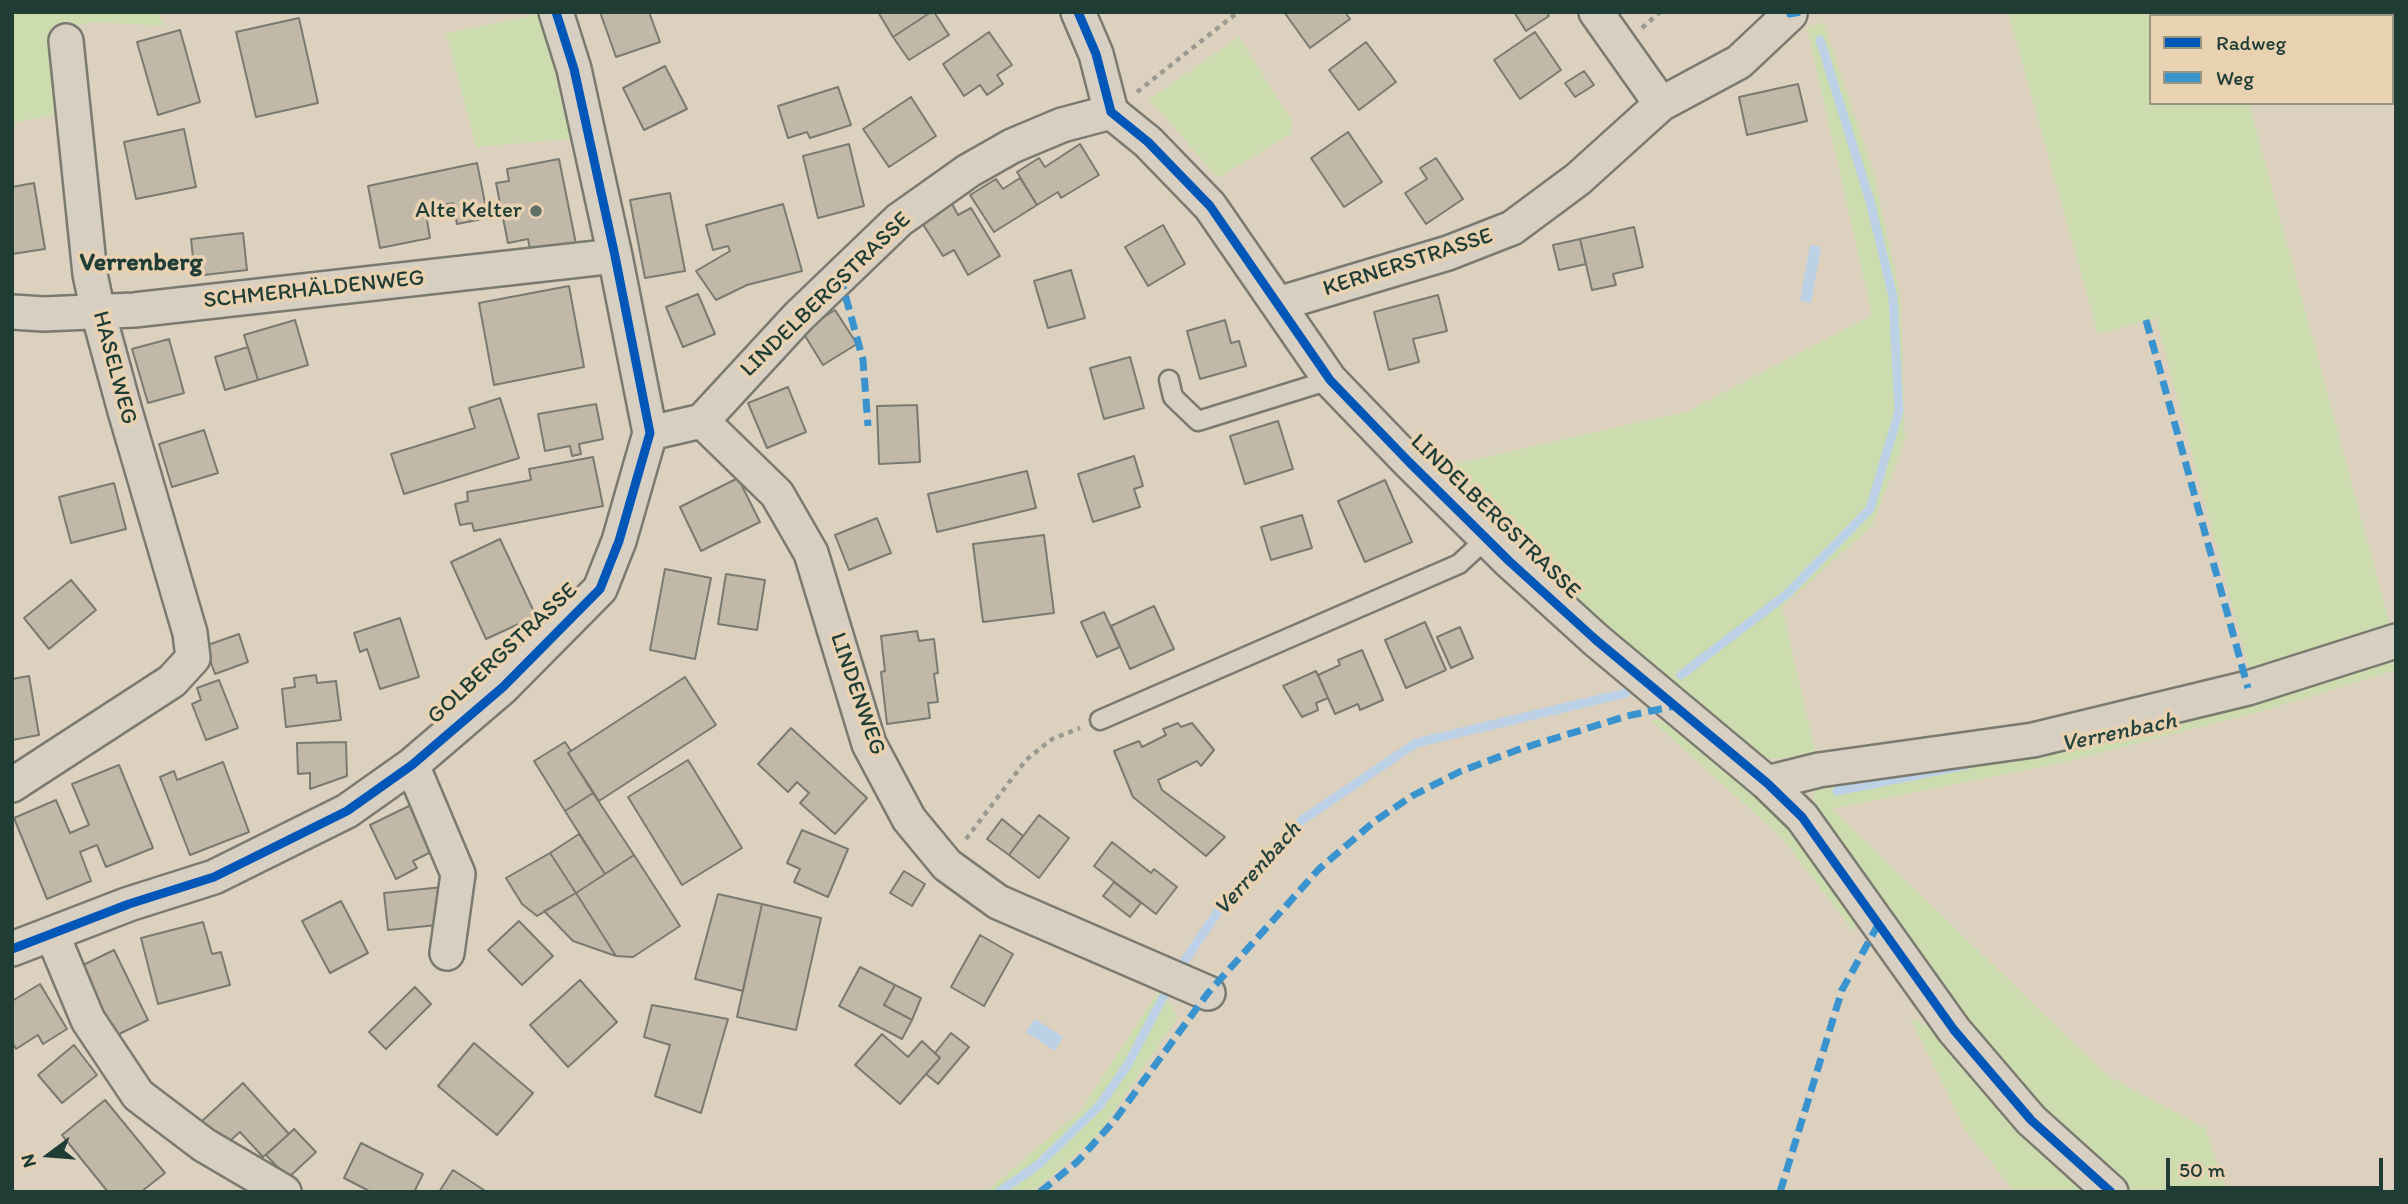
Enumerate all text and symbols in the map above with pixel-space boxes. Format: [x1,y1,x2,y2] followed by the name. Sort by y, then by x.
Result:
[2149,14,2394,105] legend
[2216,30,2286,55] text: Radweg
[2216,65,2254,90] text: Weg
[415,197,522,225] place label: Alte Kelter
[528,203,544,219] marker: Alte Kelter
[735,207,917,383] street label: LINDELBERGSTRASSE
[1320,223,1496,303] street label: KERNERSTRASSE
[79,247,203,279] district label: Verrenberg
[202,265,426,315] street label: SCHMERHÄLDENWEG
[86,308,142,428] street label: HASELWEG
[1404,429,1586,605] street label: LINDELBERGSTRASSE
[422,577,584,731] street label: GOLBERGSTRASSE
[823,629,891,759] street label: LINDENWEG
[2059,707,2179,759] water label: Verrenbach
[1208,816,1308,922] water label: Verrenbach
[14,1120,84,1190] north arrow
[2170,1144,2387,1188] scale bar
[16,1152,41,1170] text: N
[2179,1157,2225,1182] text: 50 m

